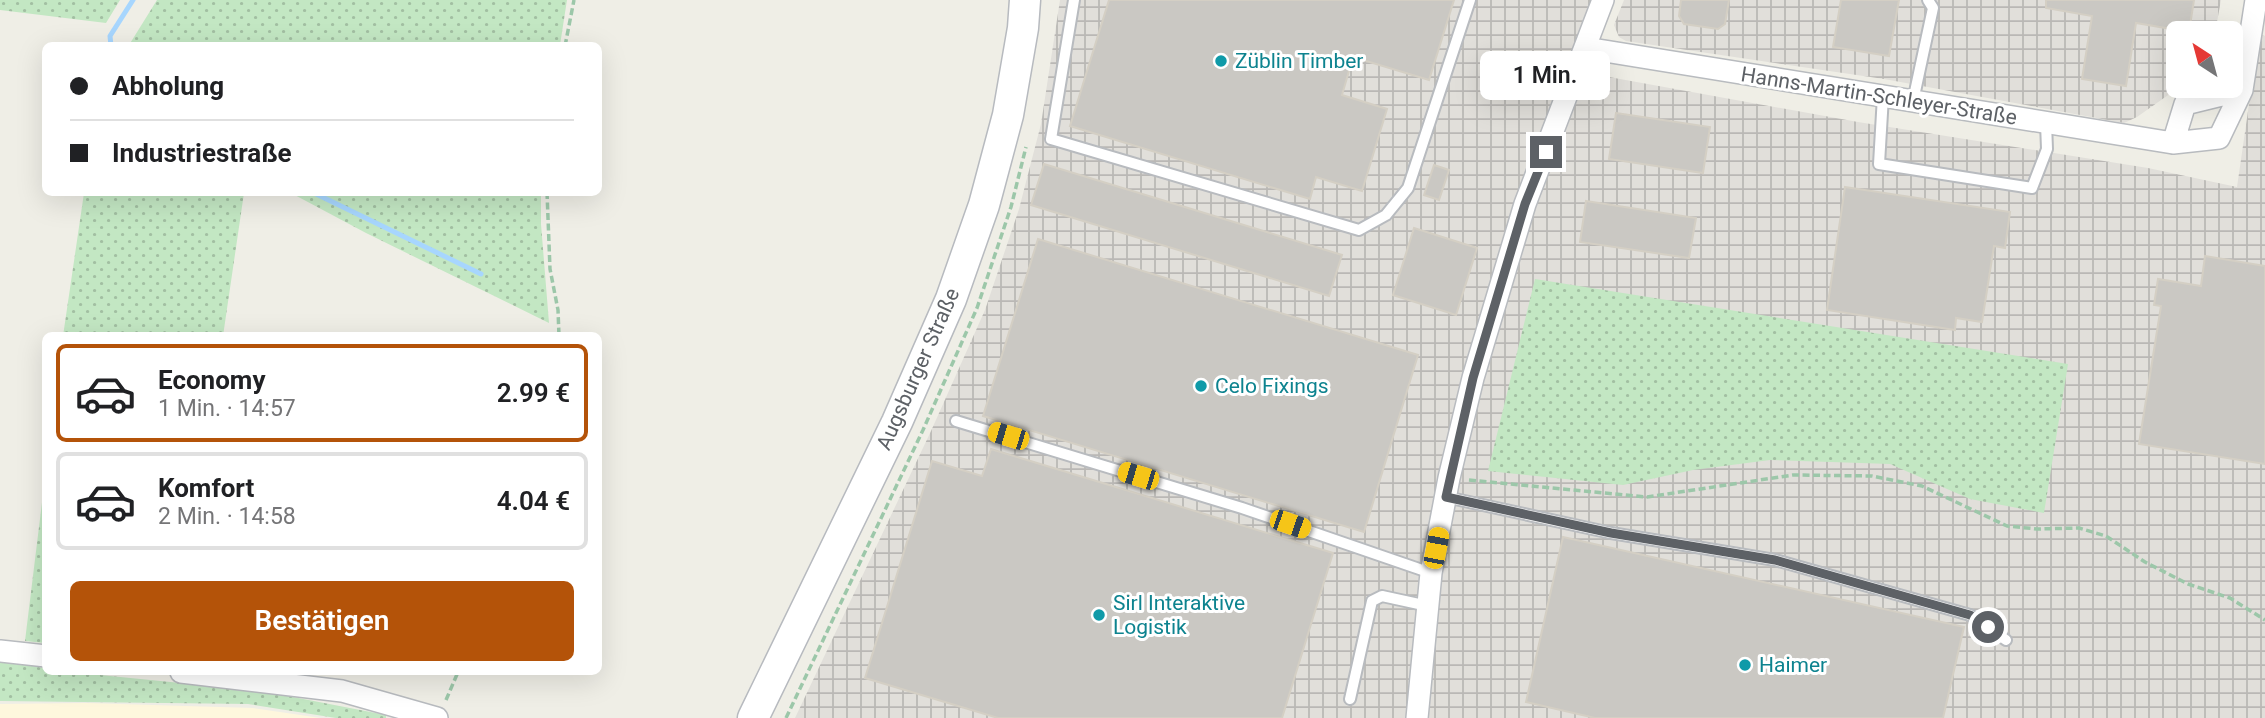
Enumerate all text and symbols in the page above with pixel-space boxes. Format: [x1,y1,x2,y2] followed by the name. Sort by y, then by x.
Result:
[2166,21,2244,98] north arrow
[2166,21,2243,98] map controls
[1235,49,1363,73] place label: Züblin Timber
[1481,51,1611,100] callout: 1 Min.
[1213,53,1229,69] marker: Züblin Timber
[1513,62,1577,89] text: 1 Min.
[1739,62,2019,130] street label: Hanns-Martin-Schleyer-Straße
[112,71,224,101] text: Abholung
[1530,136,1562,168] route end
[112,138,292,168] text: Industriestraße
[872,284,964,454] street label: Augsburger Straße
[74,362,137,425] icon: car
[158,365,265,395] text: Economy
[1215,374,1329,398] place label: Celo Fixings
[497,378,570,408] text: 2.99 €
[1193,378,1209,394] marker: Celo Fixings
[158,395,296,422] text: 1 Min. · 14:57
[985,420,1032,452] car
[1115,460,1162,492] car
[74,470,137,533] icon: car
[158,473,254,503] text: Komfort
[497,486,570,516] text: 4.04 €
[158,503,296,530] text: 2 Min. · 14:58
[1267,507,1314,541] car
[1422,525,1451,571] car
[70,581,574,661] button: Bestätigen
[1113,591,1245,639] place label: Sirl Interaktive Logistik
[1091,607,1107,623] marker: Sirl Interaktive Logistik
[1972,611,2004,643] route start
[1759,653,1827,677] place label: Haimer
[1737,657,1753,673] marker: Haimer

